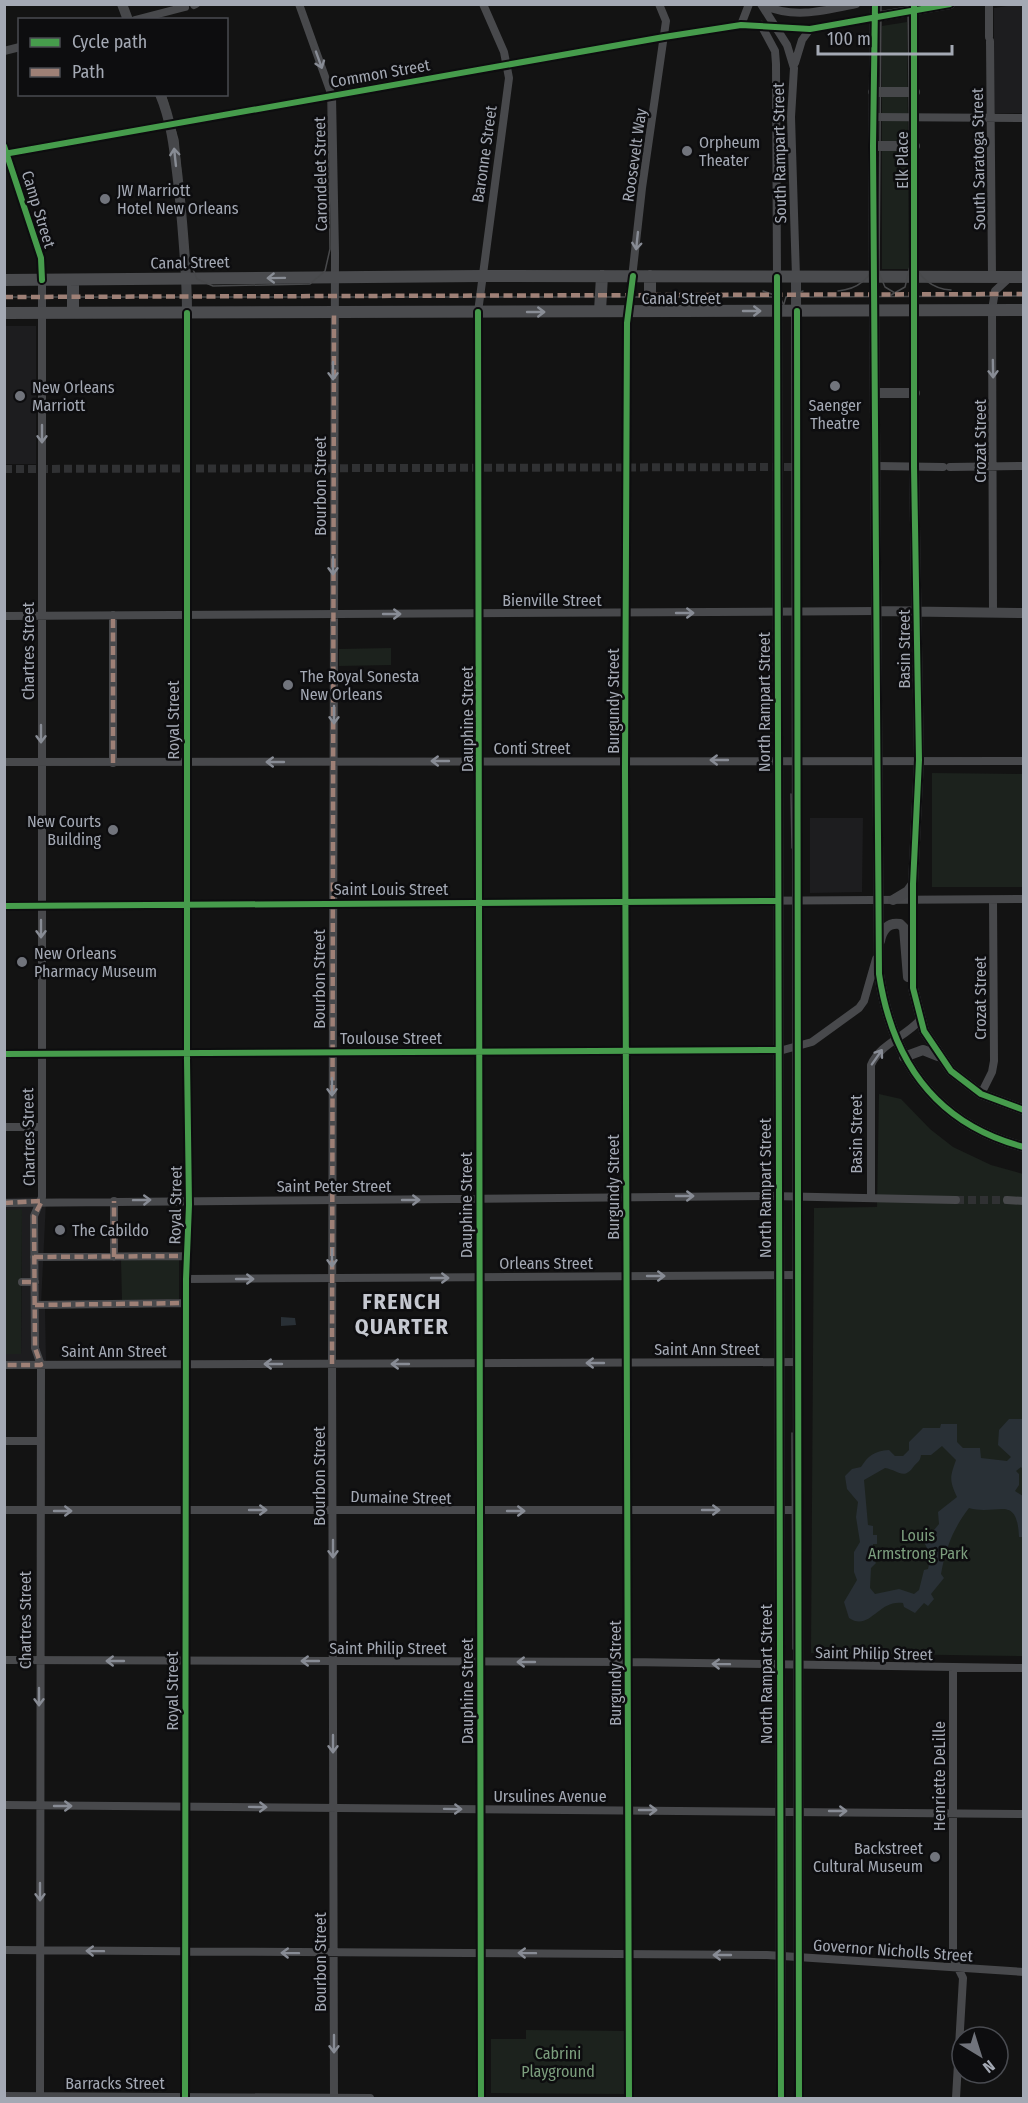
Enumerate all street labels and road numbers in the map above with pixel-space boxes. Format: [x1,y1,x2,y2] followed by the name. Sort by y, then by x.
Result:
[329,55,432,92] street label: Common Street
[769,82,790,224] street label: South Rampart Street
[968,87,989,230] street label: South Saratoga Street
[468,103,501,204] street label: Baronne Street
[619,106,651,203] street label: Roosevelt Way
[310,116,331,231] street label: Carondelet Street
[893,131,912,189] street label: Elk Place
[18,168,59,251] street label: Camp Street
[150,252,231,273] street label: Canal Street
[641,289,721,308] street label: Canal Street
[971,398,990,483] street label: Crozat Street
[311,435,330,536] street label: Bourbon Street
[502,591,603,610] street label: Bienville Street
[19,601,38,700] street label: Chartres Street
[895,609,914,688] street label: Basin Street
[755,631,774,772] street label: North Rampart Street
[604,648,623,754] street label: Burgundy Street
[458,665,477,772] street label: Dauphine Street
[164,680,183,759] street label: Royal Street
[493,739,571,758] street label: Conti Street
[334,880,449,899] street label: Saint Louis Street
[310,928,329,1029] street label: Bourbon Street
[971,955,990,1040] street label: Crozat Street
[340,1029,443,1048] street label: Toulouse Street
[18,1087,39,1186] street label: Chartres Street
[847,1094,866,1173] street label: Basin Street
[756,1117,775,1258] street label: North Rampart Street
[604,1134,623,1240] street label: Burgundy Street
[457,1151,476,1258] street label: Dauphine Street
[165,1165,186,1245] street label: Royal Street
[277,1177,392,1196] street label: Saint Peter Street
[499,1254,594,1273] street label: Orleans Street
[654,1340,761,1359] street label: Saint Ann Street
[61,1342,168,1361] street label: Saint Ann Street
[310,1425,329,1526] street label: Bourbon Street
[350,1487,453,1508] street label: Dumaine Street
[16,1570,35,1669] street label: Chartres Street
[757,1603,776,1744] street label: North Rampart Street
[606,1620,625,1726] street label: Burgundy Street
[458,1637,477,1744] street label: Dauphine Street
[329,1639,448,1658] street label: Saint Philip Street
[815,1643,934,1664] street label: Saint Philip Street
[163,1651,182,1730] street label: Royal Street
[930,1721,949,1831] street label: Henriette DeLille
[493,1787,607,1806] street label: Ursulines Avenue
[311,1911,330,2012] street label: Bourbon Street
[812,1935,974,1966] street label: Governor Nicholls Street
[65,2074,165,2093] street label: Barracks Street

